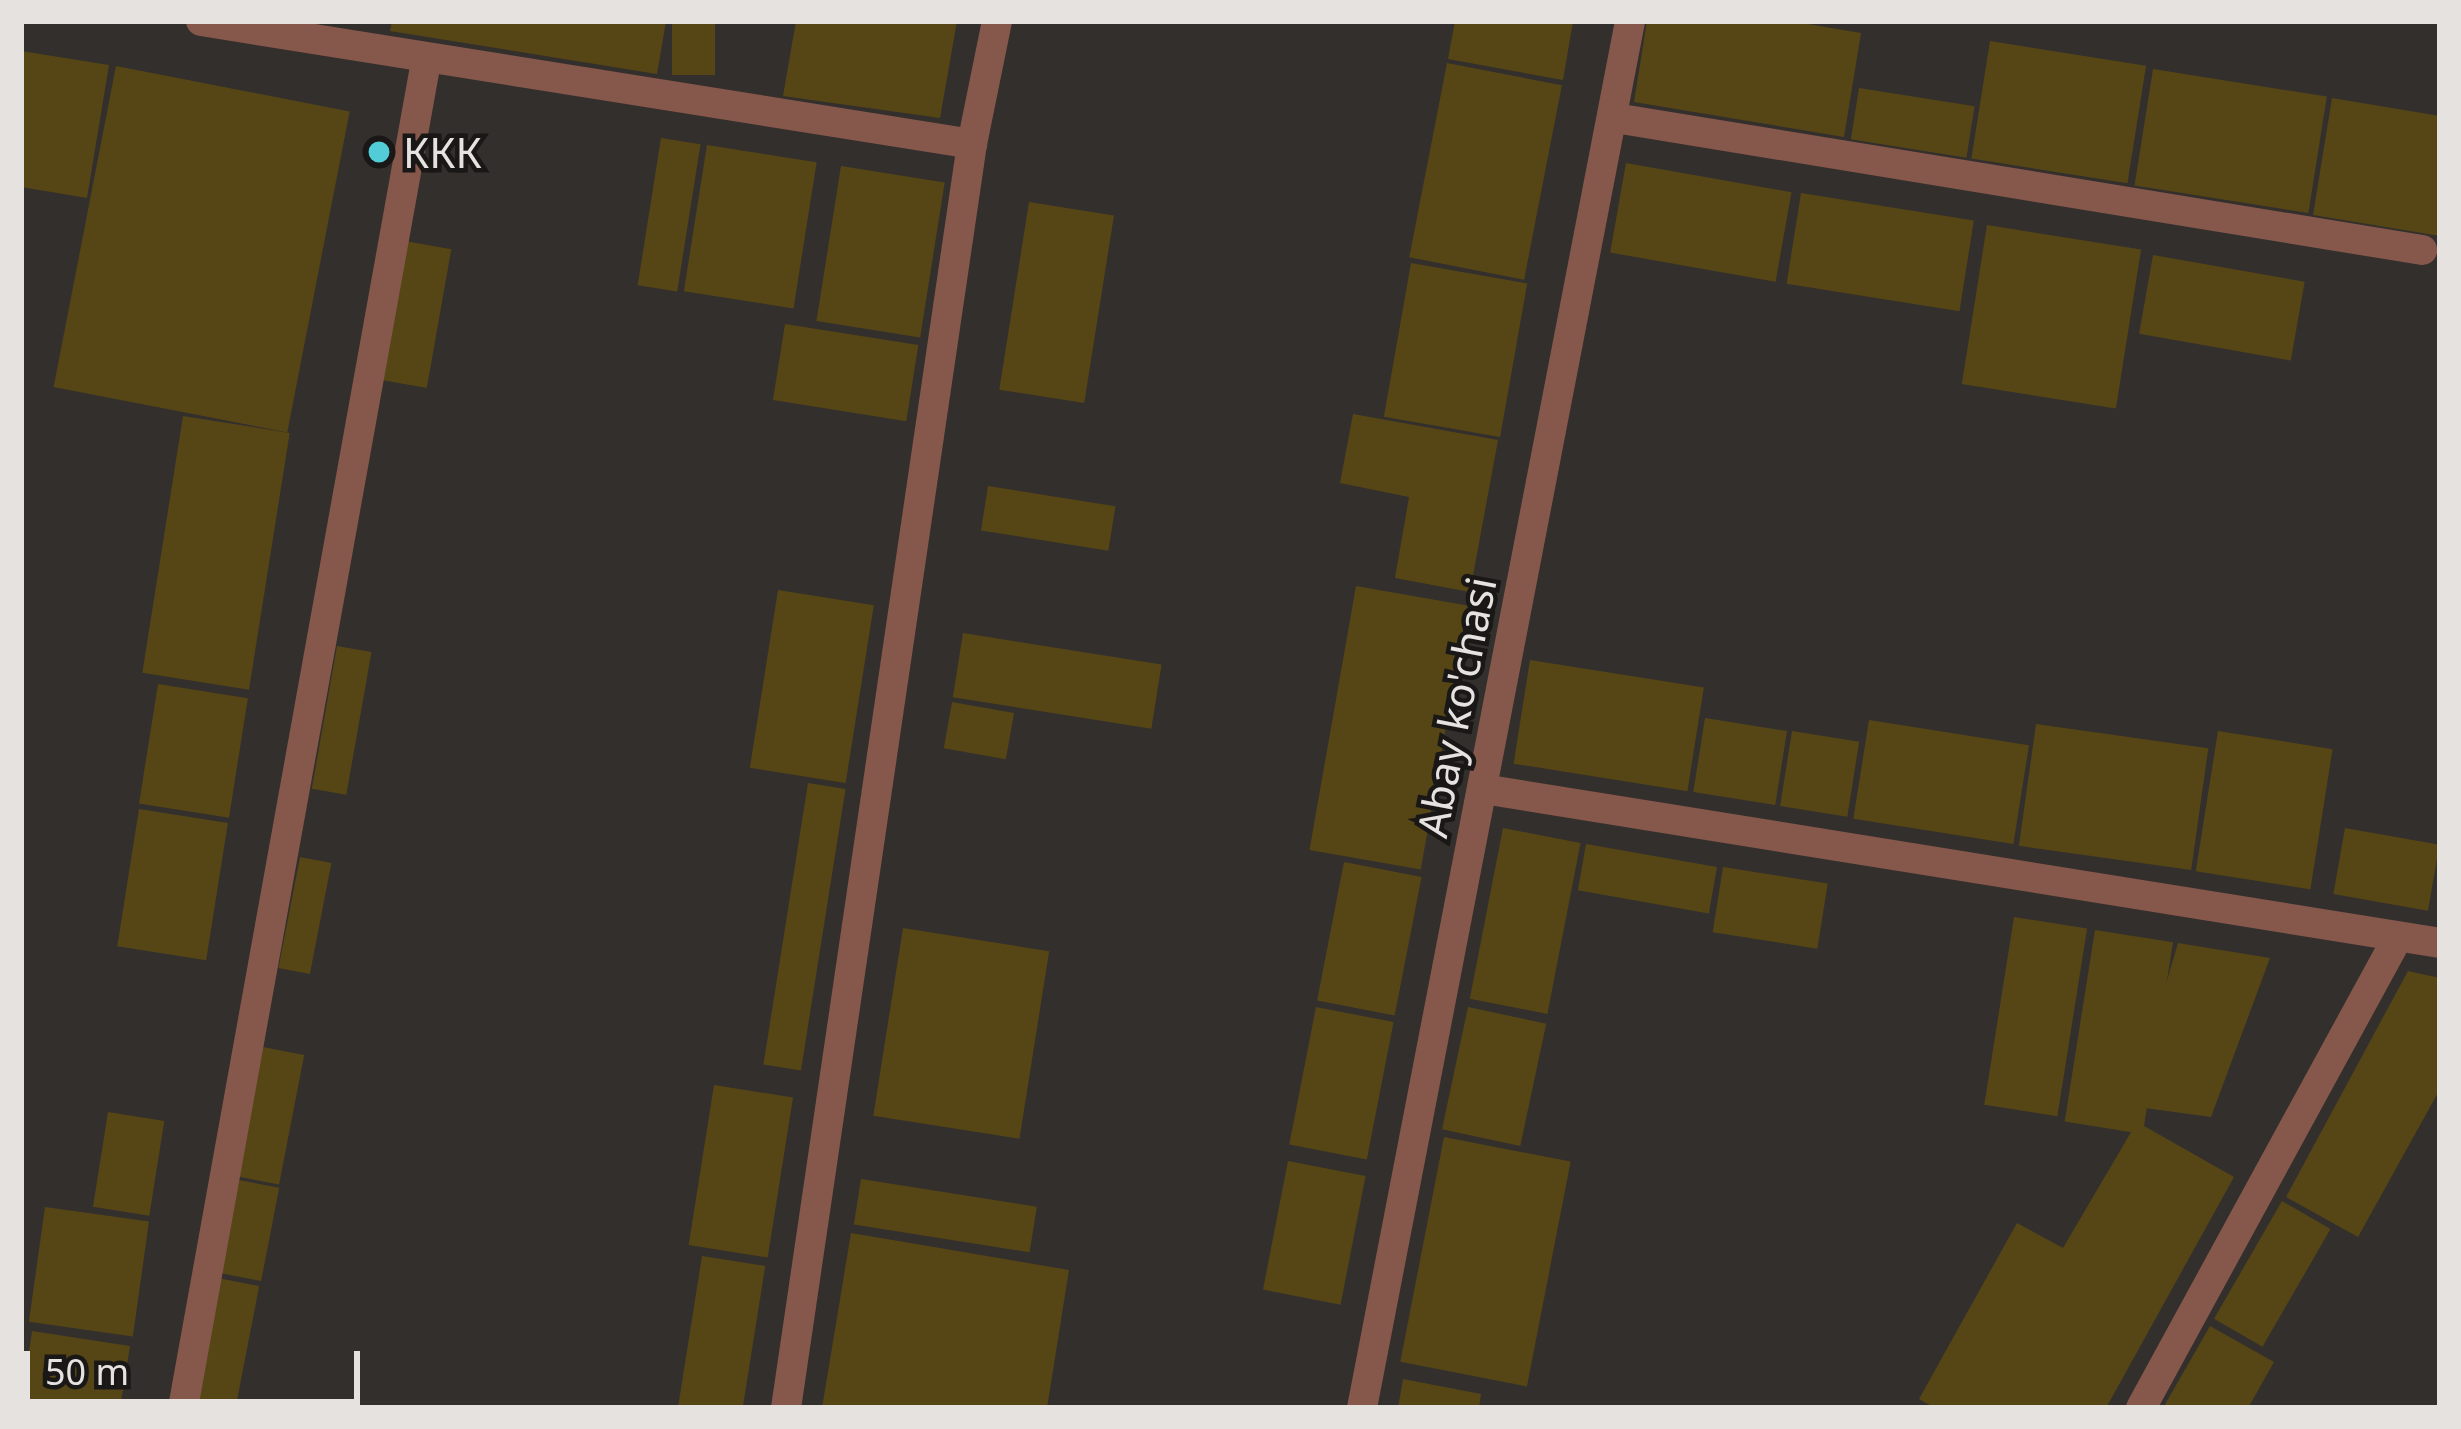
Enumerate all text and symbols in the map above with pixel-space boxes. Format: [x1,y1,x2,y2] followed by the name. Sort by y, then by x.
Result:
[403,127,482,177] place label: ККК
[366,139,392,165] marker: ККК
[1406,573,1506,841] street label: Abay ko'chasi
[30,1327,366,1401] scale bar
[45,1347,129,1396] text: 50 m

